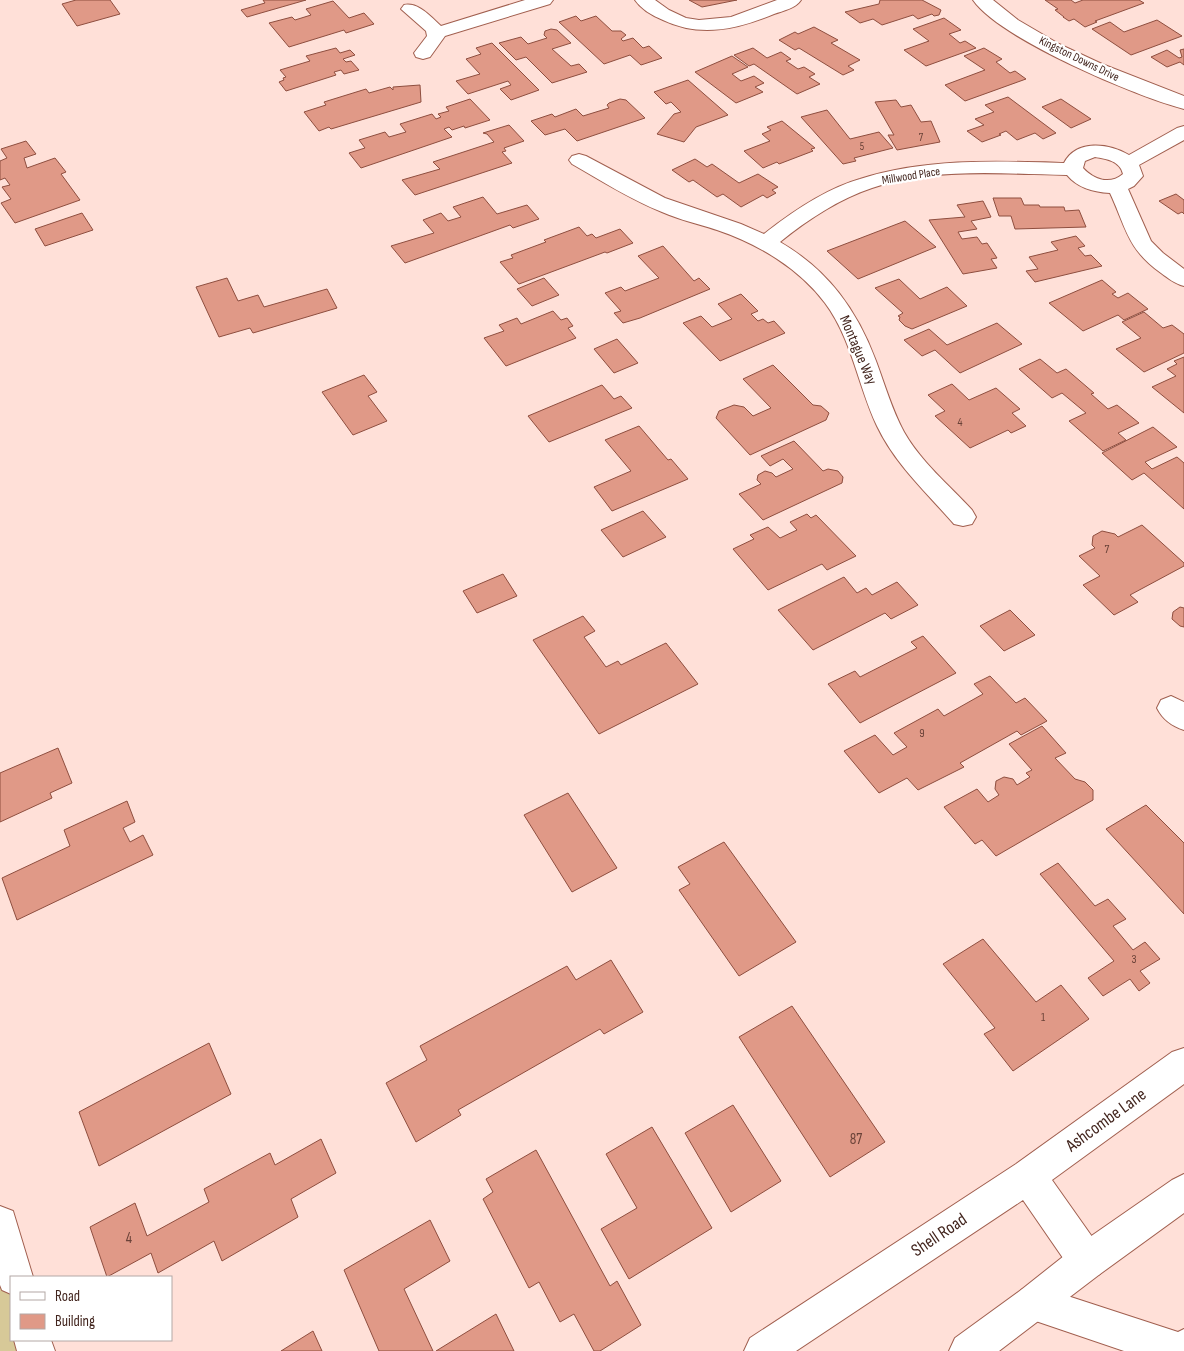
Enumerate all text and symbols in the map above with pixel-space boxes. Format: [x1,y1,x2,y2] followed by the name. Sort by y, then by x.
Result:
[1036,33,1122,85] street label: Kingston Downs Drive
[919,131,924,144] house number: 7
[860,140,864,153] house number: 5
[881,164,941,188] street label: Millwood Place
[835,312,881,388] street label: Montague Way
[957,415,963,430] house number: 4
[1105,542,1110,557] house number: 7
[919,726,925,741] house number: 9
[1131,952,1137,967] house number: 3
[1041,1010,1046,1025] house number: 1
[1061,1084,1150,1157] street label: Ashcombe Lane
[850,1130,862,1149] house number: 87
[907,1209,971,1261] street label: Shell Road
[126,1229,132,1248] house number: 4
[10,1276,172,1341] legend
[55,1287,80,1306] text: Road
[55,1312,95,1331] text: Building

